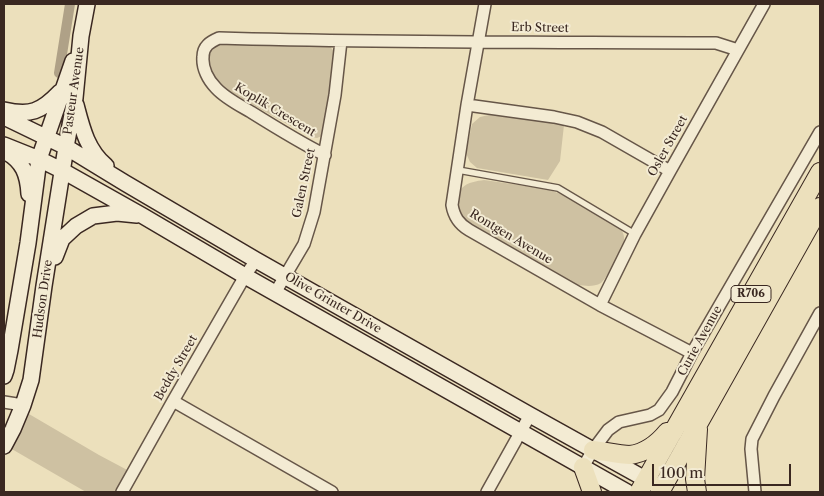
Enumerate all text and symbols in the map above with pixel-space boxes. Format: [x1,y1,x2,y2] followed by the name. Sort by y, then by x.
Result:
[511,20,569,36] street label: Erb Street
[61,46,87,136] street label: Pasteur Avenue
[232,80,318,140] street label: Koplik Crescent
[645,113,691,179] street label: Osler Street
[290,147,318,219] street label: Galen Street
[467,207,555,267] street label: Rontgen Avenue
[30,259,56,339] street label: Hudson Drive
[282,269,384,337] street label: Olive Grinter Drive
[731,286,771,302] road number: R706
[675,303,725,379] street label: Curie Avenue
[151,333,201,403] street label: Beddy Street
[654,454,793,486] scale bar
[660,463,703,482] text: 100 m

